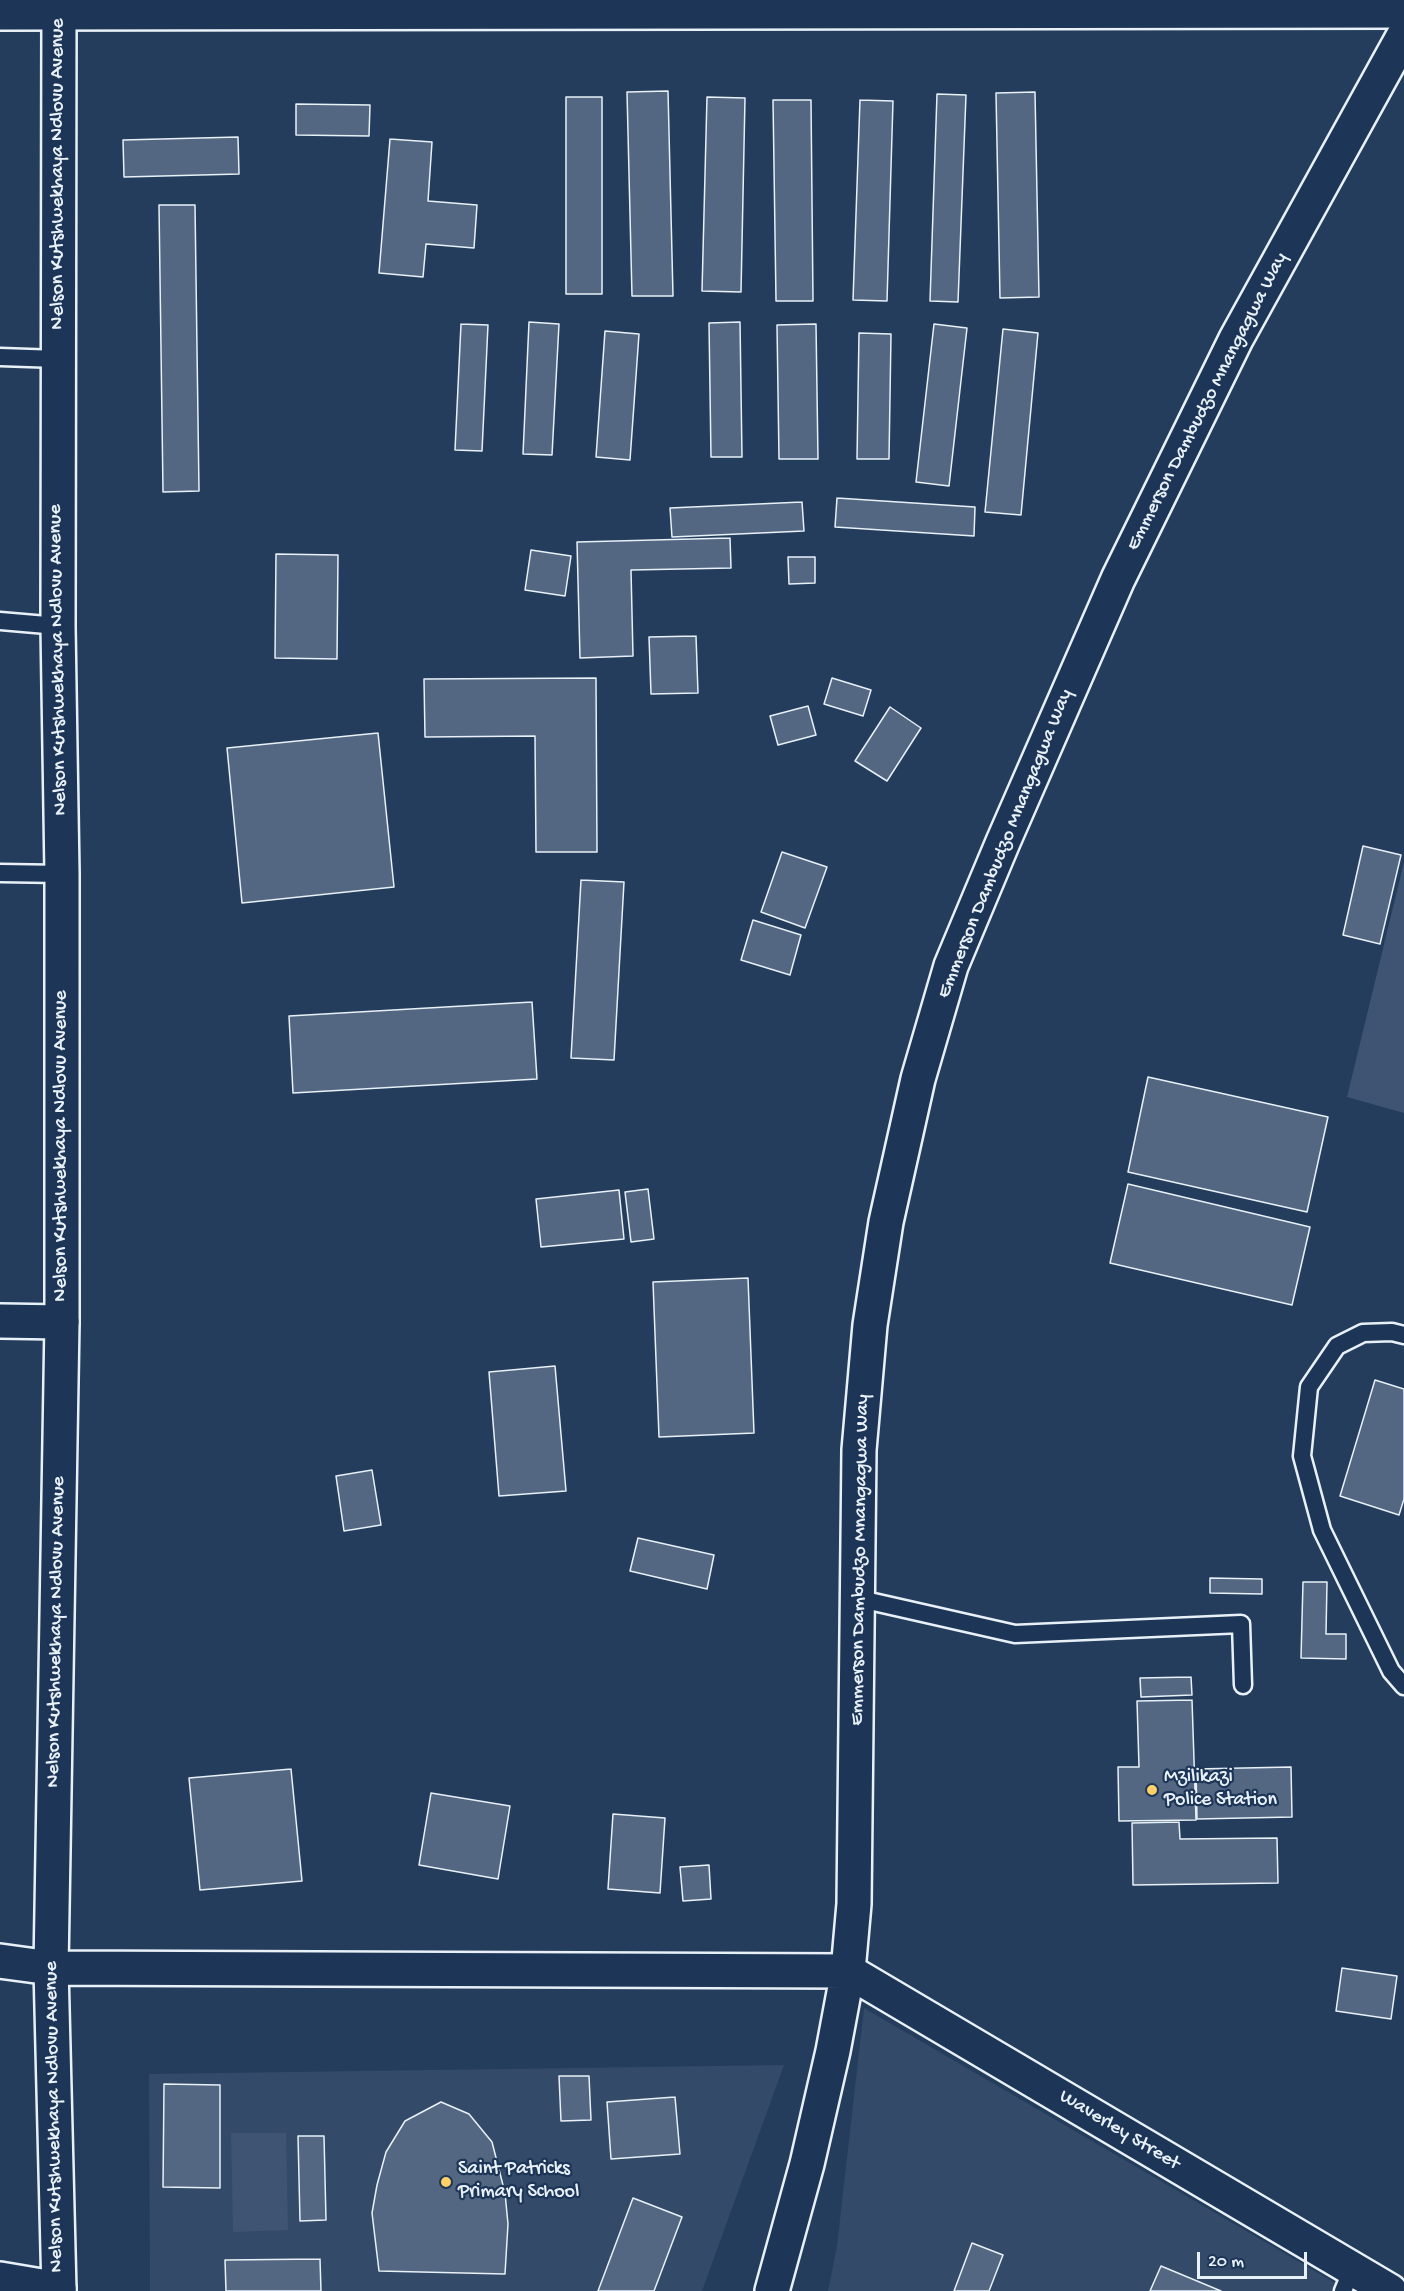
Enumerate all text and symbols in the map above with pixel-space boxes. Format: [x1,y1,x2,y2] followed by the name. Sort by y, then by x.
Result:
[47,18,71,330] street label: Nelson Kutshwekhaya Ndlovu Avenue
[1122,249,1294,555] street label: Emmerson Dambudzo Mnangagwa Way
[44,504,74,816] street label: Nelson Kutshwekhaya Ndlovu Avenue
[933,686,1079,1002] street label: Emmerson Dambudzo Mnangagwa Way
[50,990,74,1302] street label: Nelson Kutshwekhaya Ndlovu Avenue
[846,1394,876,1726] street label: Emmerson Dambudzo Mnangagwa Way
[42,1476,72,1788] street label: Nelson Kutshwekhaya Ndlovu Avenue
[1164,1766,1277,1813] place label: Mzilikazi Police Station
[1145,1783,1159,1797] marker: Mzilikazi Police Station
[40,1961,70,2273] street label: Nelson Kutshwekhaya Ndlovu Avenue
[1054,2085,1184,2177] street label: Waverley Street
[458,2158,579,2205] place label: Saint Patricks Primary School
[439,2175,453,2189] marker: Saint Patricks Primary School
[1200,2240,1310,2278] scale bar
[1208,2252,1244,2273] text: 20 m

